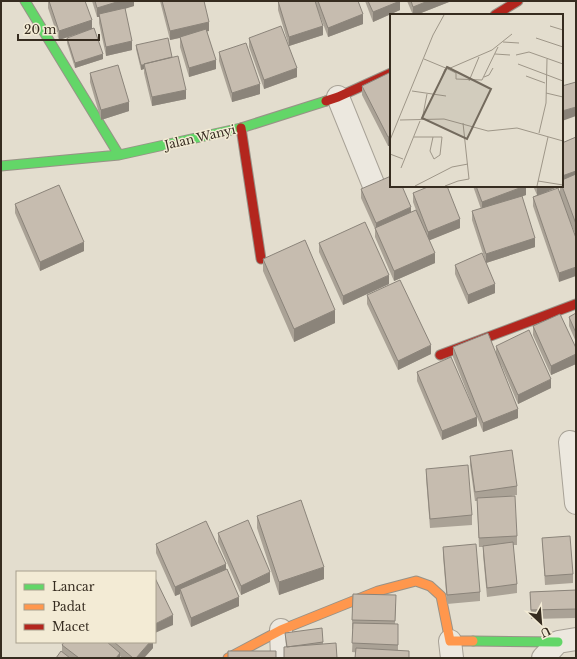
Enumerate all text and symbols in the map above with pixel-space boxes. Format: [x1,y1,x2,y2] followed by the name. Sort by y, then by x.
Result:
[390,14,563,187] inset map
[18,16,99,42] scale bar
[24,22,56,37] text: 20 m
[161,122,237,153] street label: Jalan Wanyi
[16,571,156,643] legend
[52,579,95,594] text: Lancar
[52,599,86,614] text: Padat
[521,603,561,643] north arrow
[52,619,90,634] text: Macet
[538,624,553,641] text: U

